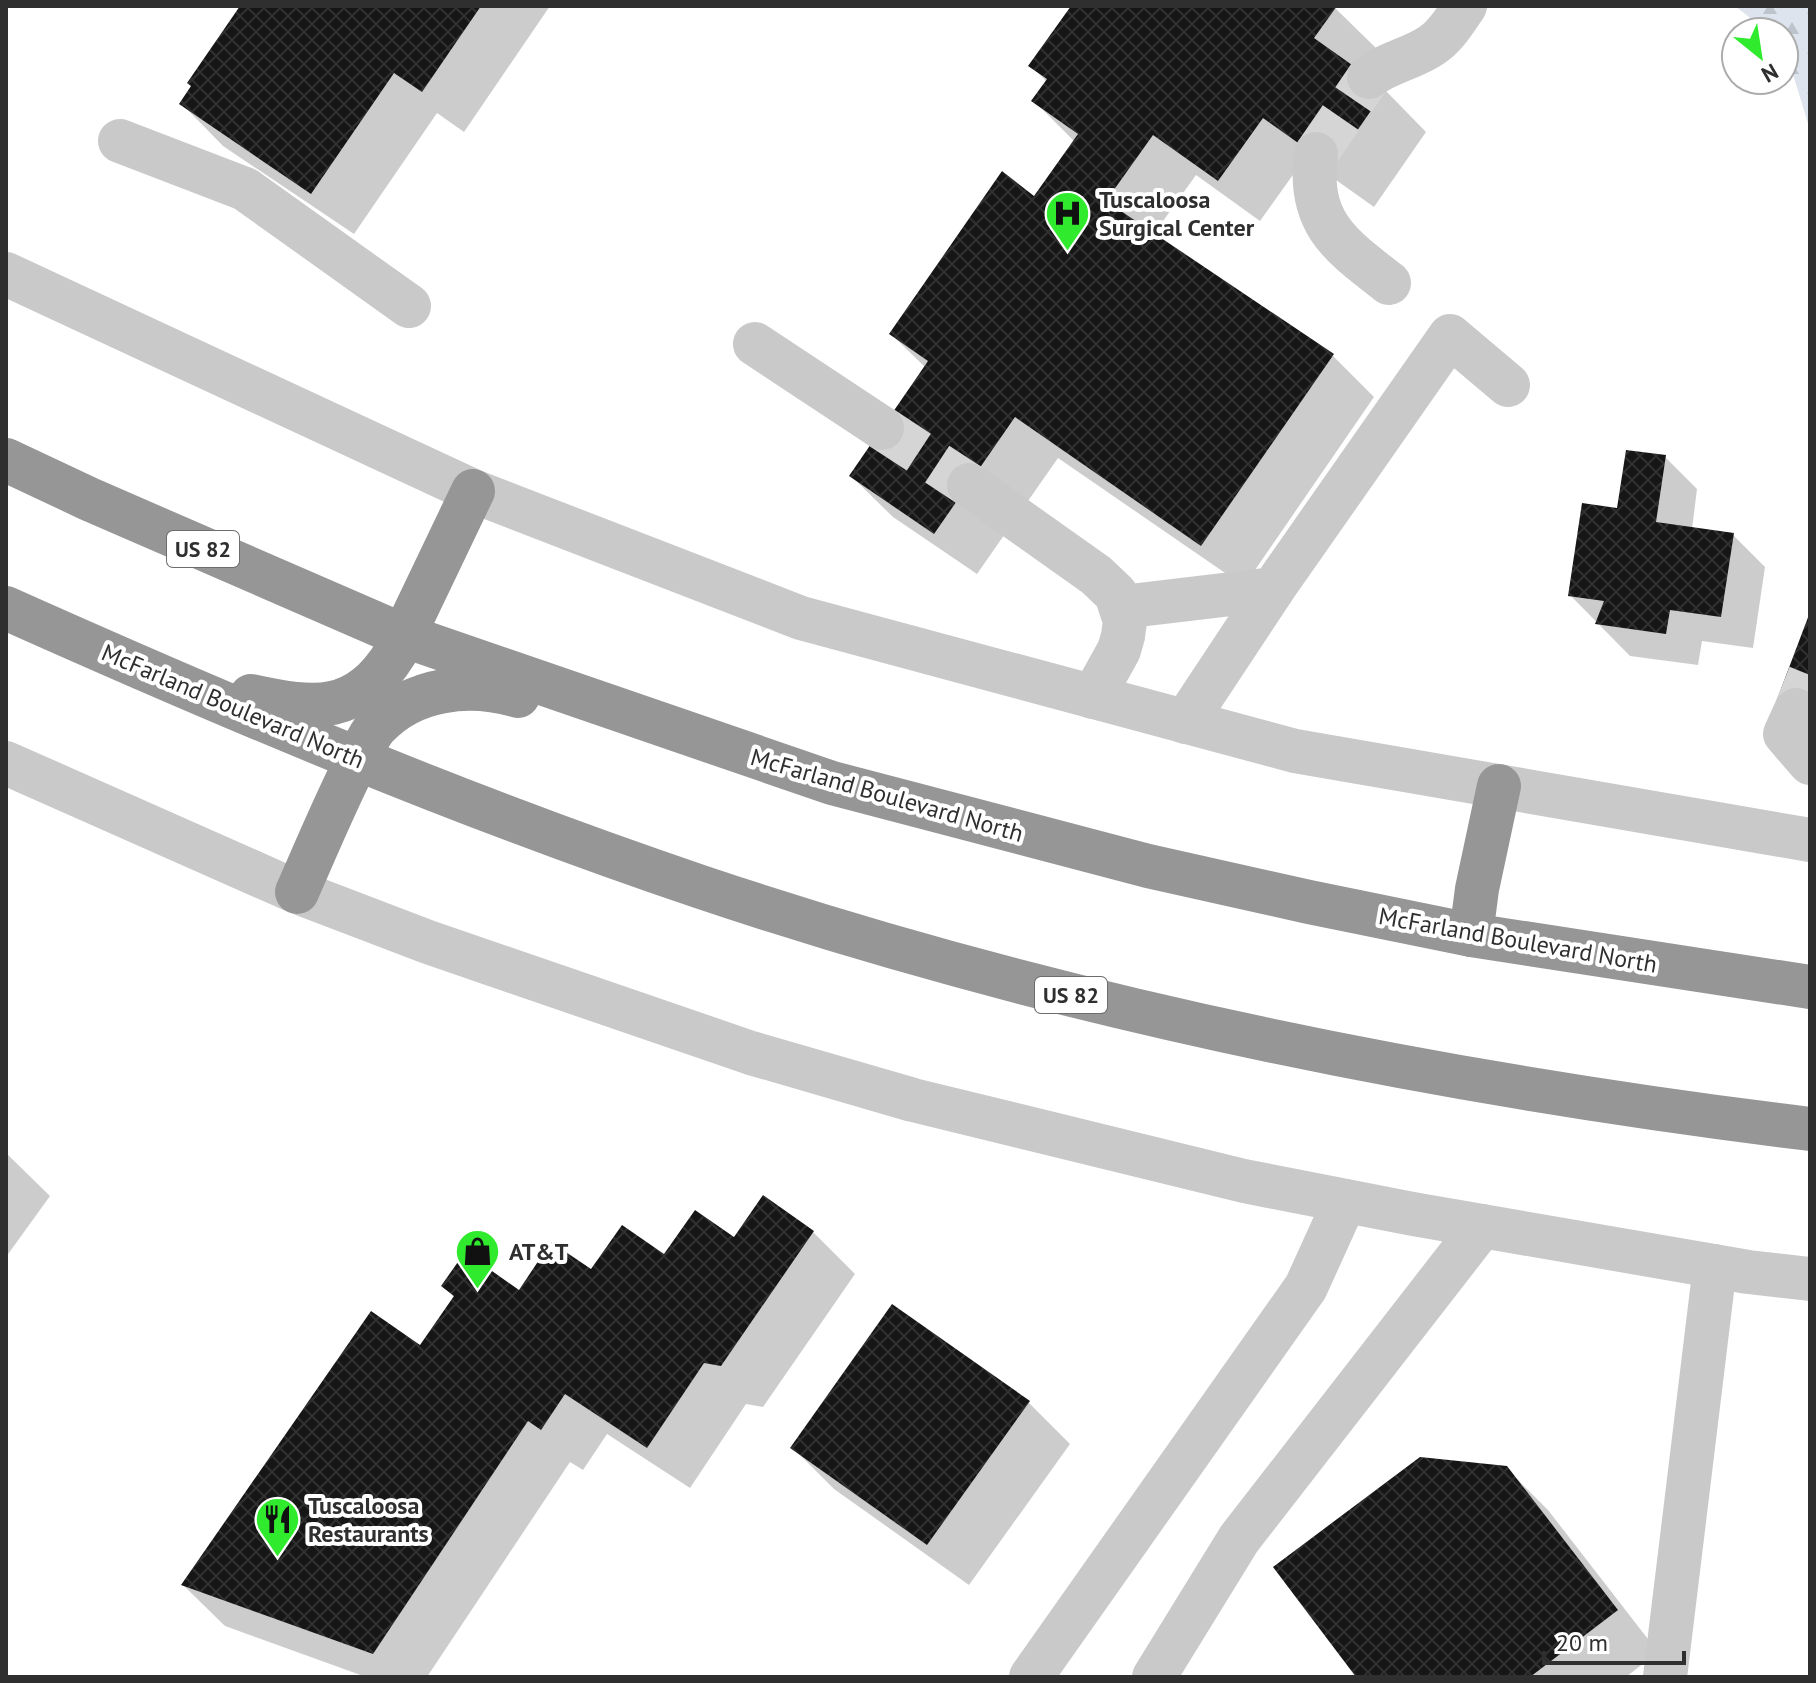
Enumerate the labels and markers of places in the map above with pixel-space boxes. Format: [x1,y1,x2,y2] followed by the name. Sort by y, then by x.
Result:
[1099,184,1255,243] place label: Tuscaloosa Surgical Center
[1044,189,1092,252] hospital icon: Tuscaloosa Surgical Center
[454,1227,502,1290] shop icon: AT&T
[509,1236,569,1267] place label: AT&T
[308,1490,429,1549] place label: Tuscaloosa Restaurants
[253,1495,301,1558] restaurant icon: Tuscaloosa Restaurants

